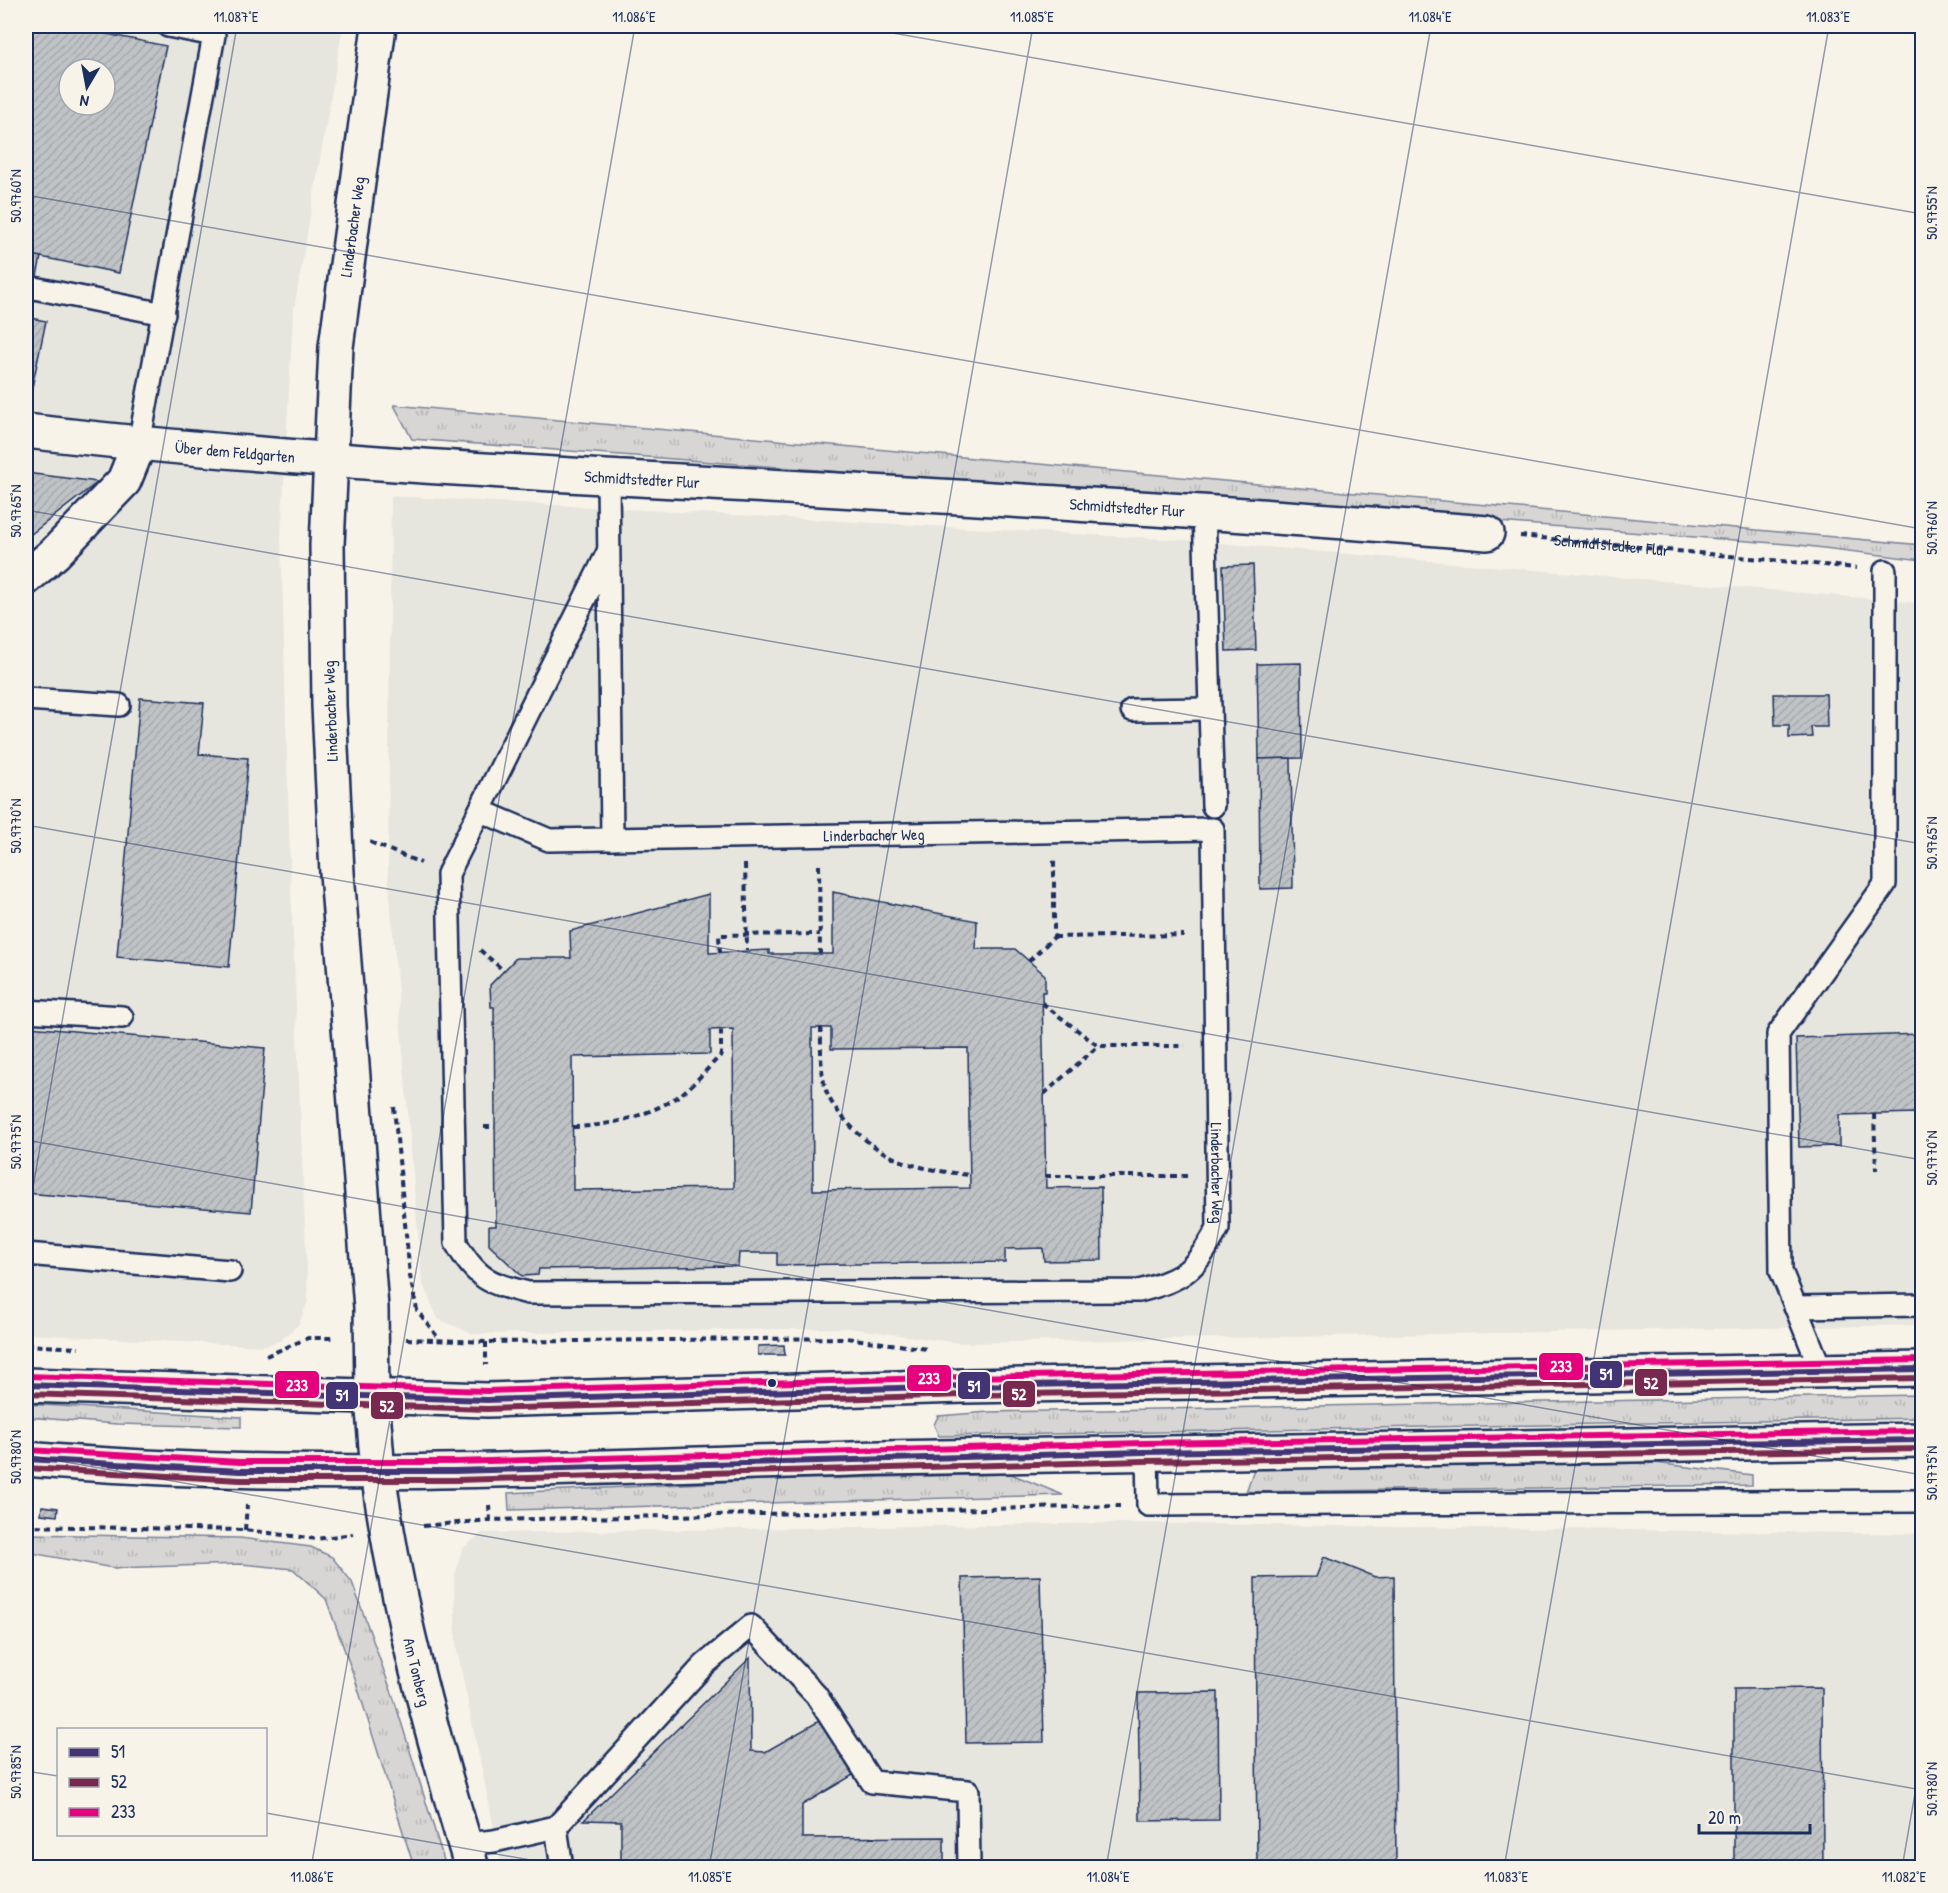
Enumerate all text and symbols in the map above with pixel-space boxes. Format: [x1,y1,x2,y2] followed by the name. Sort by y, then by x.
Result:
[214,6,259,27] text: 11.087°E
[612,6,656,27] text: 11.086°E
[1010,6,1054,27] text: 11.085°E
[1408,6,1452,27] text: 11.084°E
[1806,6,1850,27] text: 11.083°E
[57,57,117,117] north arrow
[78,90,90,113] text: N
[5,169,26,223] text: 50.9760°N
[334,175,370,278] street label: Linderbacher Weg
[1921,186,1942,240] text: 50.9755°N
[174,436,296,468] street label: Über dem Feldgarten
[584,465,700,493] street label: Schmidtstedter Flur
[5,484,26,538] text: 50.9765°N
[1069,493,1186,522] street label: Schmidtstedter Flur
[1921,501,1942,555] text: 50.9760°N
[1553,528,1670,561] street label: Schmidtstedter Flur
[317,660,343,762] street label: Linderbacher Weg
[5,799,26,853] text: 50.9770°N
[1921,816,1942,870] text: 50.9765°N
[823,823,925,846] street label: Linderbacher Weg
[5,1115,26,1169] text: 50.9775°N
[1206,1122,1229,1224] street label: Linderbacher Weg
[1921,1131,1942,1185] text: 50.9770°N
[1538,1352,1584,1381] line badge: 233
[1550,1355,1572,1377] text: 233
[1589,1360,1623,1389] line badge: 51
[1600,1363,1612,1385] text: 51
[906,1364,952,1392] line badge: 233
[918,1367,940,1389] text: 233
[1634,1368,1668,1397] line badge: 52
[274,1370,320,1399] line badge: 233
[957,1371,991,1400] line badge: 51
[1644,1372,1659,1394] text: 52
[286,1374,308,1396] text: 233
[968,1375,980,1397] text: 51
[766,1377,778,1389] unlabelled marker
[1002,1380,1036,1408] line badge: 52
[325,1381,359,1410] line badge: 51
[1012,1383,1027,1405] text: 52
[336,1384,348,1406] text: 51
[370,1391,404,1420] line badge: 52
[380,1395,395,1417] text: 52
[5,1430,26,1484] text: 50.9780°N
[1921,1446,1942,1500] text: 50.9775°N
[398,1636,436,1709] street label: Am Tonberg
[57,1728,267,1836] legend
[111,1739,125,1764] text: 51
[5,1745,26,1799] text: 50.9785°N
[1921,1762,1942,1816] text: 50.9780°N
[111,1769,128,1794] text: 52
[1699,1797,1810,1835] scale bar
[111,1799,136,1824] text: 233
[1708,1805,1741,1830] text: 20 m
[290,1866,334,1887] text: 11.086°E
[688,1866,732,1887] text: 11.085°E
[1086,1866,1130,1887] text: 11.084°E
[1484,1866,1528,1887] text: 11.083°E
[1882,1866,1927,1887] text: 11.082°E

